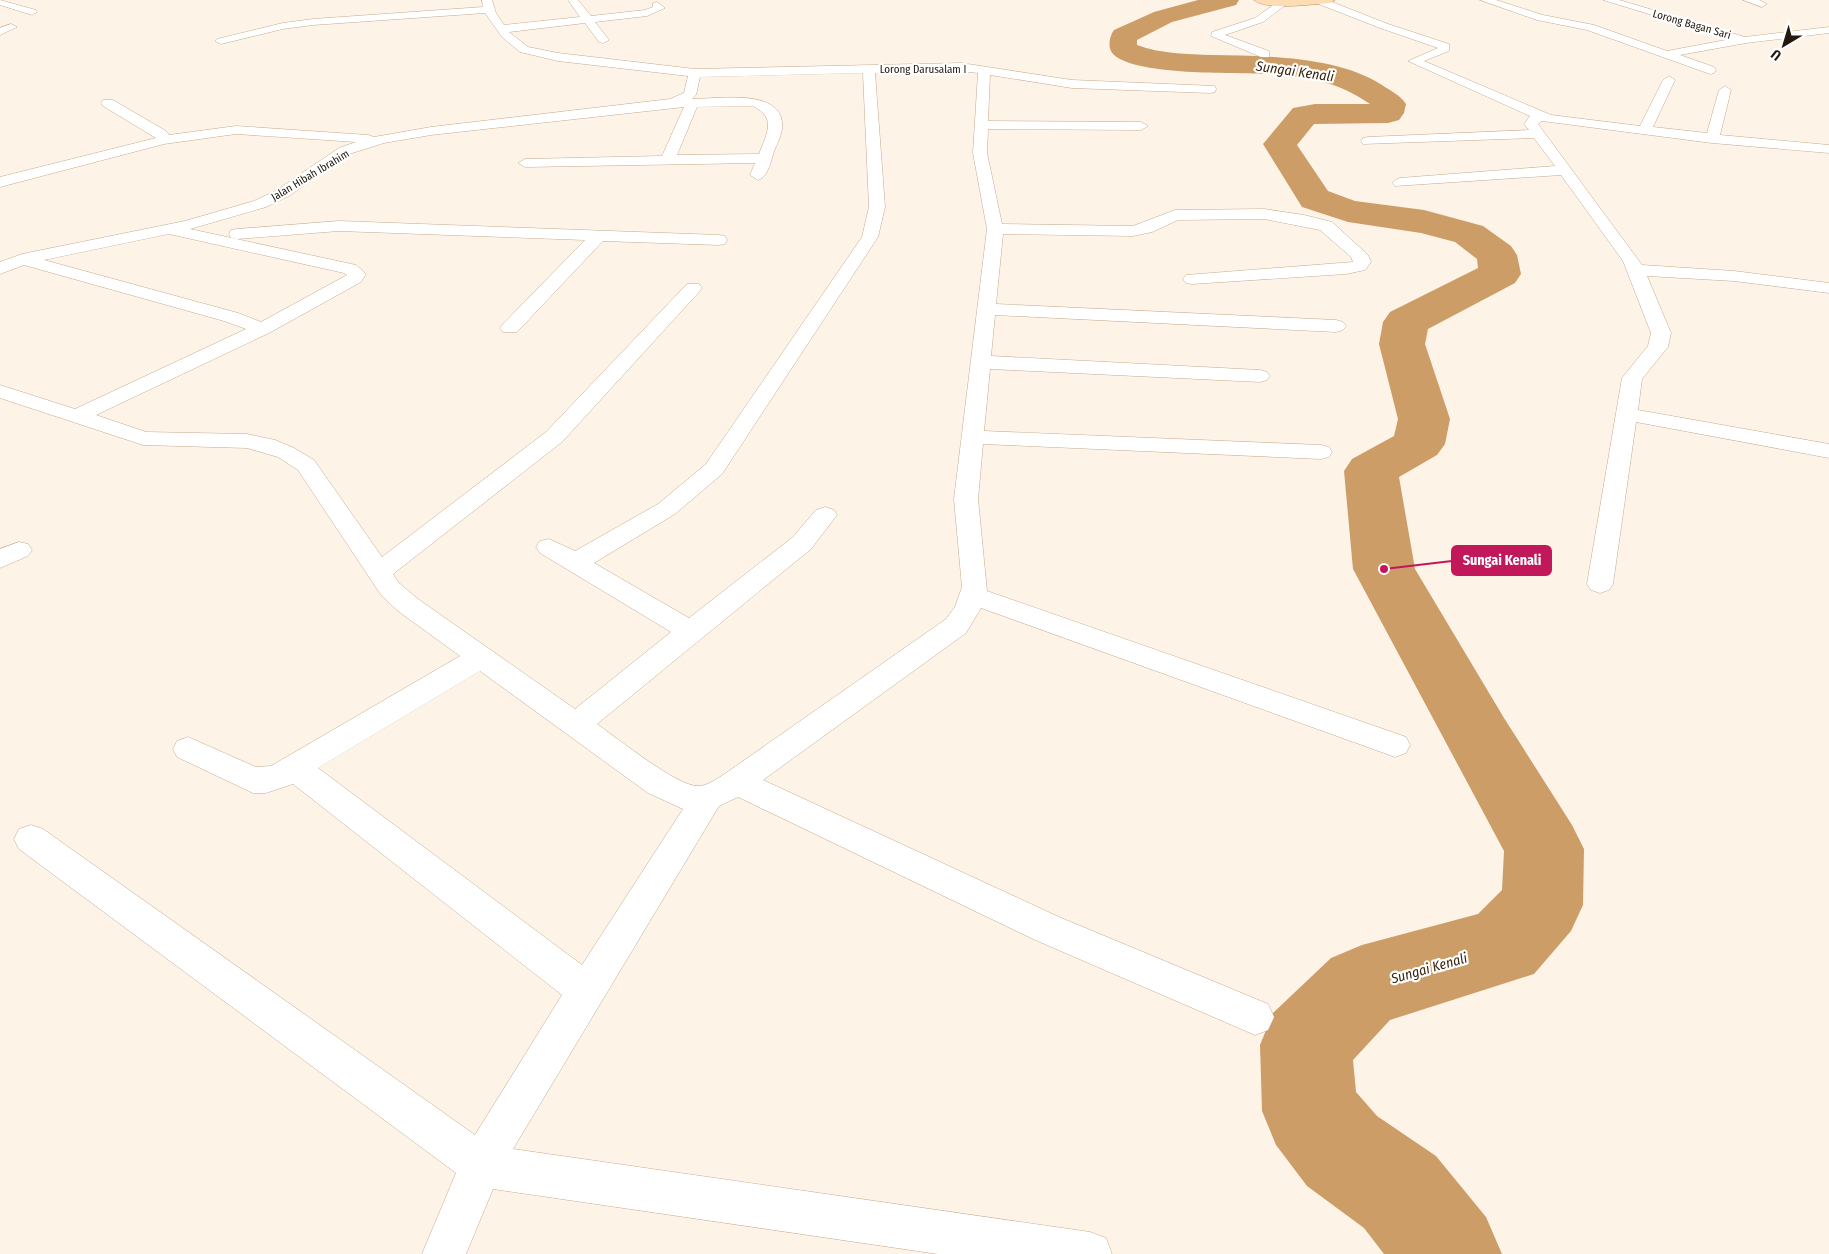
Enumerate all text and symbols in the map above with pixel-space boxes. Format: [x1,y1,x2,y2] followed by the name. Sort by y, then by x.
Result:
[1651,7,1733,42] street label: Lorong Bagan Sari
[1759,20,1809,70] north arrow
[1768,46,1785,64] text: U
[1254,57,1335,85] water label: Sungai Kenali
[880,63,966,76] street label: Lorong Darusalam I
[269,147,352,204] street label: Jalan Hibah Ibrahim
[1452,546,1551,575] callout: Sungai Kenali
[1463,552,1542,569] text: Sungai Kenali
[1388,949,1470,988] water label: Sungai Kenali

